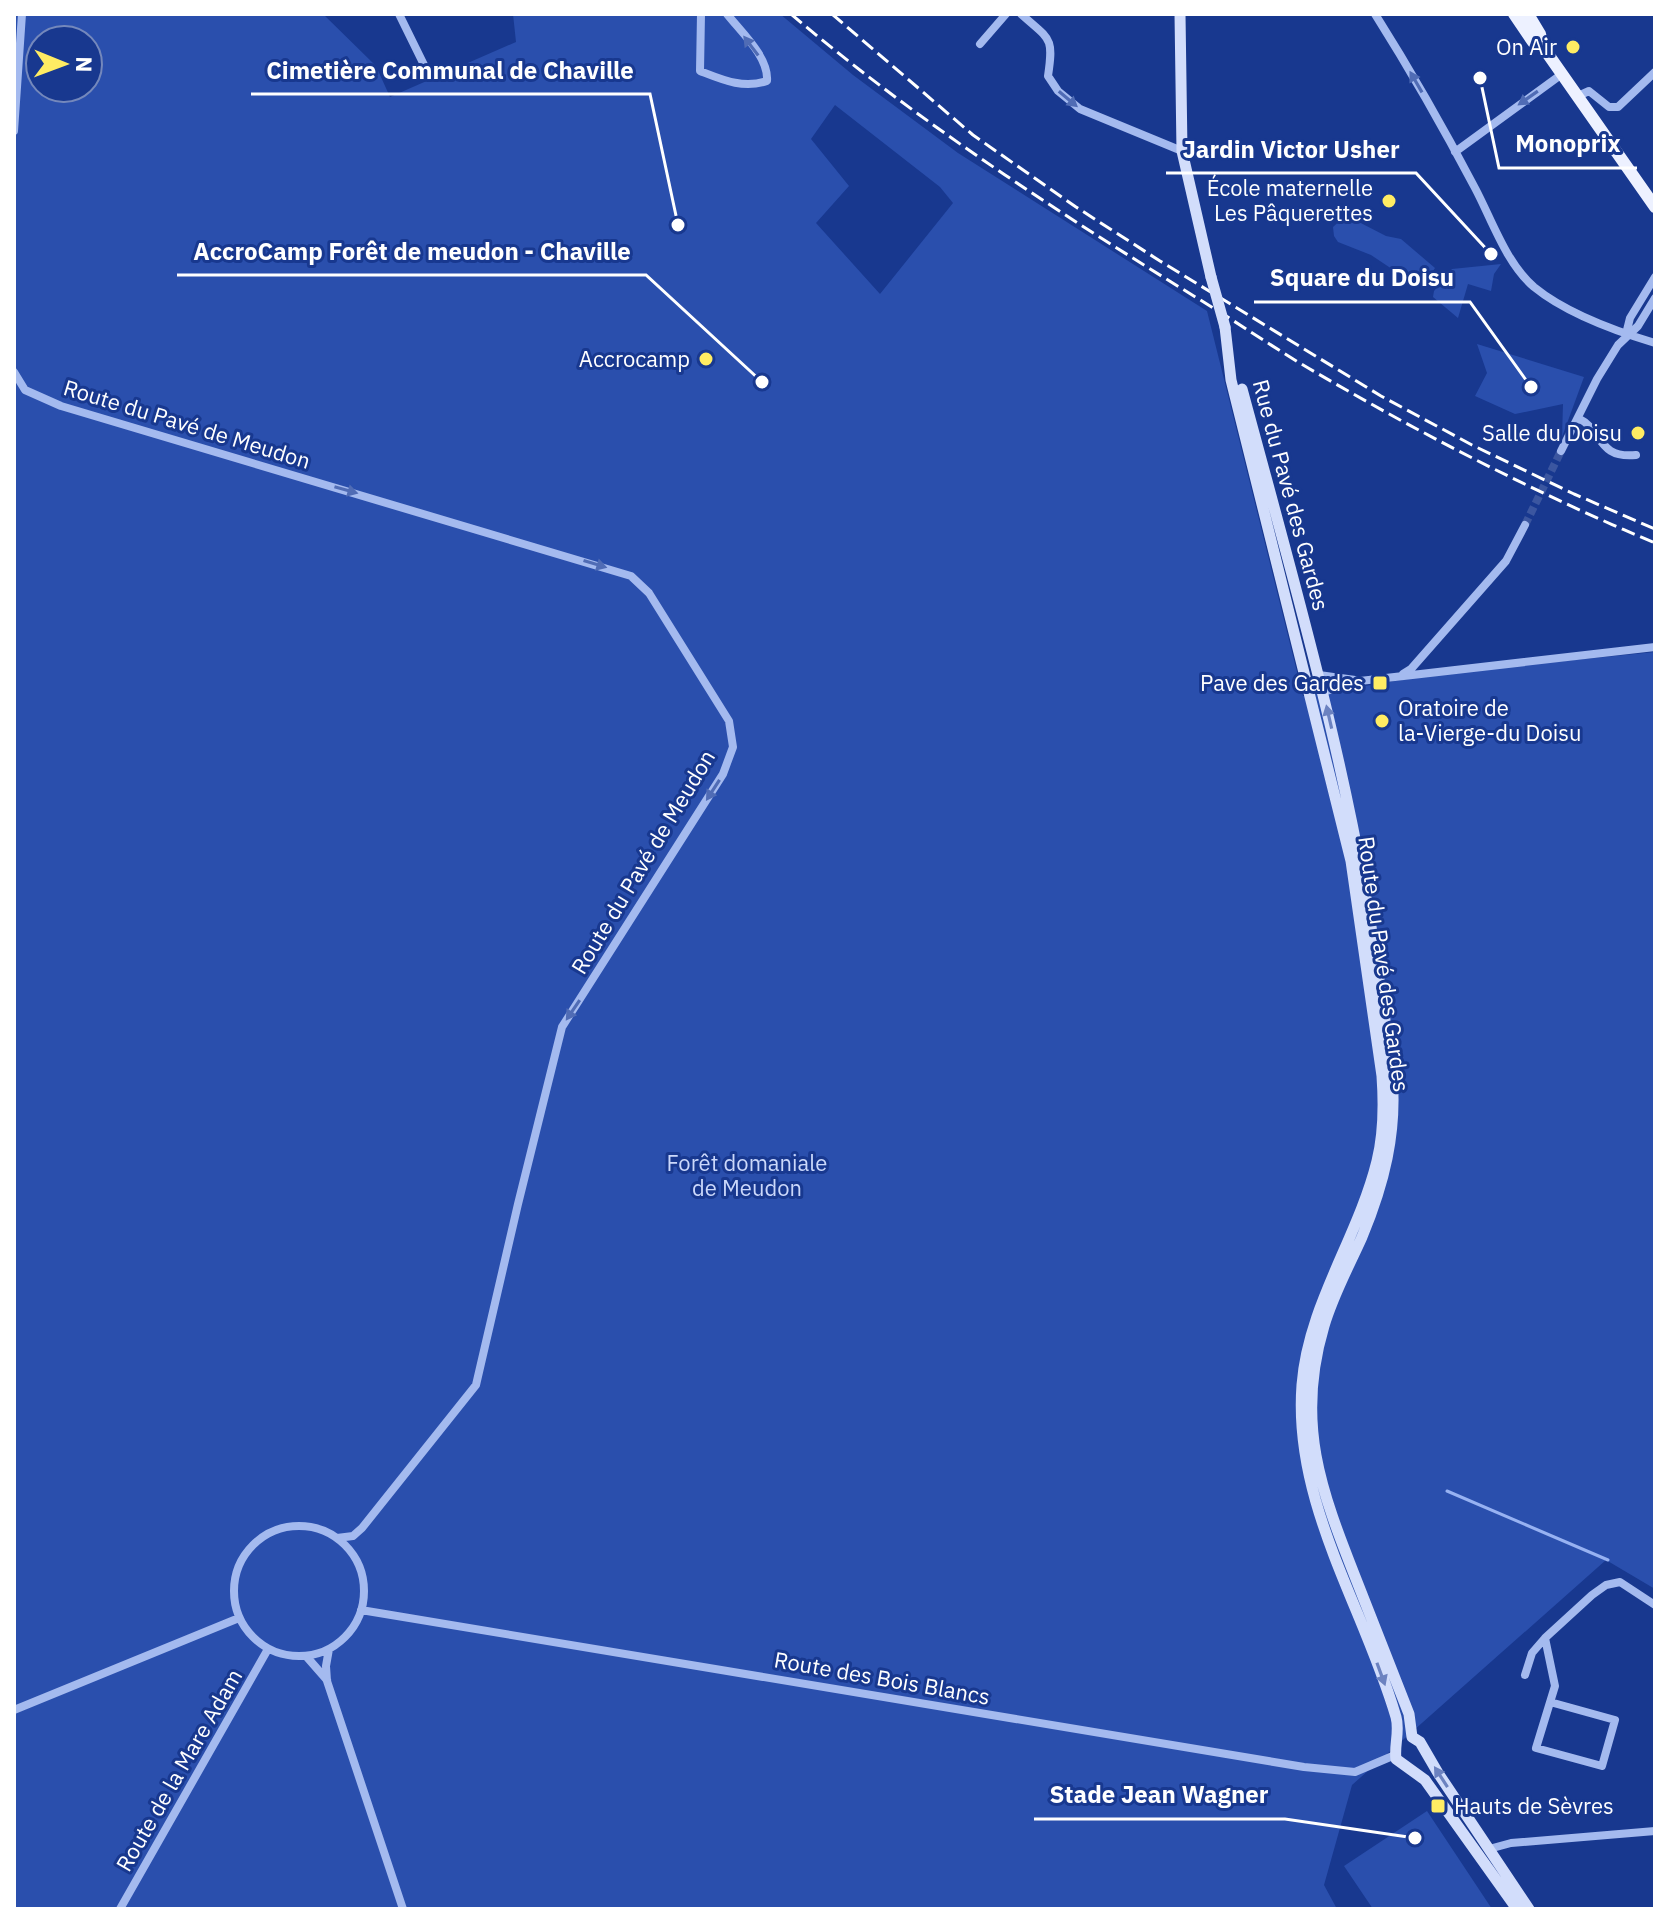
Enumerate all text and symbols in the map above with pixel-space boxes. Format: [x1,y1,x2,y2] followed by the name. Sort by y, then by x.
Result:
[24,24,104,104] north arrow
[1496,32,1557,61] place label: On Air
[744,36,760,56] one-way arrow
[1564,38,1582,56] marker: On Air
[251,46,650,94] callout: Cimetière Communal de Chaville
[266,54,634,86] text: Cimetière Communal de Chaville
[70,56,99,73] text: N
[1409,70,1423,93] one-way arrow
[1057,90,1077,107] one-way arrow
[1517,90,1538,105] one-way arrow
[1499,120,1637,168] callout: Monoprix
[1166,125,1416,173] callout: Jardin Victor Usher
[1515,127,1621,159] text: Monoprix
[1182,133,1400,165] text: Jardin Victor Usher
[1207,173,1373,227] place label: École maternelle Les Pâquerettes
[1380,192,1398,210] marker: École maternelle Les Pâquerettes
[177,227,646,275] callout: AccroCamp Forêt de meudon - Chaville
[193,235,631,267] text: AccroCamp Forêt de meudon - Chaville
[1254,254,1470,302] callout: Square du Doisu
[1270,261,1454,293] text: Square du Doisu
[579,344,690,373] place label: Accrocamp
[697,350,715,368] marker: Accrocamp
[60,372,314,475] street label: Route du Pavé de Meudon
[1247,376,1336,614] street label: Rue du Pavé des Gardes
[1482,418,1622,447] place label: Salle du Doisu
[1629,424,1647,442] marker: Salle du Doisu
[334,484,358,497] one-way arrow
[584,558,608,571] one-way arrow
[1200,668,1364,697] place label: Pave des Gardes
[1371,674,1389,692] marker: Pave des Gardes
[1398,693,1581,747] place label: Oratoire de la-Vierge-du Doisu
[1322,704,1335,729] one-way arrow
[1373,712,1391,730] marker: Oratoire de la-Vierge-du Doisu
[564,744,721,979] street label: Route du Pavé de Meudon
[705,780,720,801] one-way arrow
[1352,834,1417,1094] street label: Route du Pavé des Gardes
[567,999,581,1021] one-way arrow
[667,1148,827,1202] park label: Forêt domaniale de Meudon
[772,1644,992,1711] street label: Route des Bois Blancs
[109,1663,248,1876] street label: Route de la Mare Adam
[1375,1663,1387,1687] one-way arrow
[1434,1767,1449,1788] one-way arrow
[1034,1771,1285,1819] callout: Stade Jean Wagner
[1050,1778,1269,1810] text: Stade Jean Wagner
[1454,1791,1614,1820] place label: Hauts de Sèvres
[1429,1797,1447,1815] marker: Hauts de Sèvres

